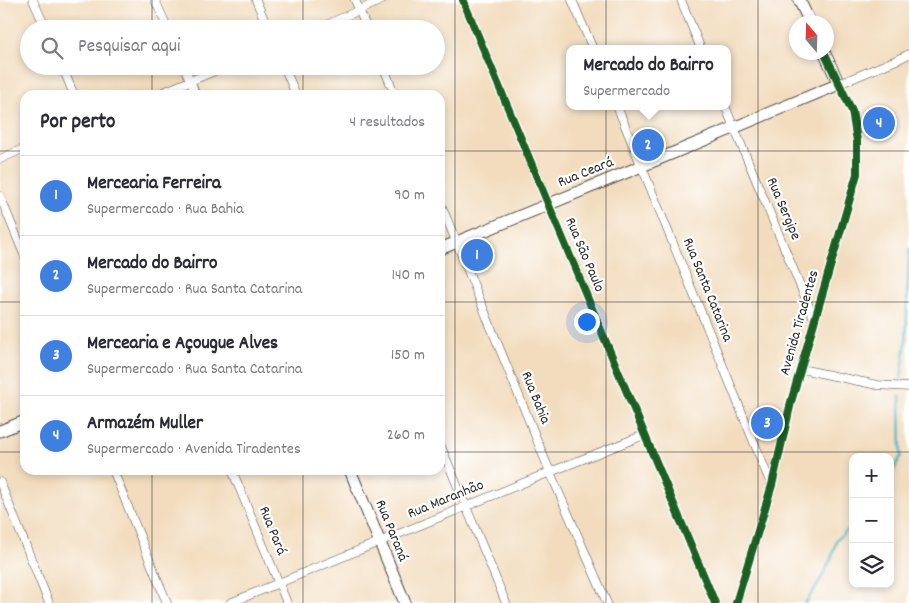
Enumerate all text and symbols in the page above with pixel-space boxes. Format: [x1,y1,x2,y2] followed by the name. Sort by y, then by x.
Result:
[789,15,834,60] north arrow
[20,20,445,75] search box
[38,34,66,62] icon: search
[78,34,180,61] text: Pesquisar aqui
[566,45,731,110] popup
[583,53,714,80] text: Mercado do Bairro
[583,80,670,103] text: Supermercado
[863,104,895,142] pin: 4
[40,108,115,138] text: Por perto
[350,111,425,134] text: 4 resultados
[632,126,664,164] pin: 2
[555,152,618,194] street label: Rua Ceará
[87,171,221,198] text: Mercearia Ferreira
[760,174,806,244] street label: Rua Sergipe
[54,184,58,207] text: 1
[394,184,425,207] text: 90 m
[87,198,244,221] text: Supermercado · Rua Bahia
[558,214,610,296] street label: Rua São Paulo
[676,235,738,346] street label: Rua Santa Catarina
[461,236,493,274] pin: 1
[87,251,217,278] text: Mercado do Bairro
[53,264,60,287] text: 2
[391,264,425,287] text: 140 m
[774,268,826,378] street label: Avenida Tiradentes
[87,278,302,301] text: Supermercado · Rua Santa Catarina
[574,309,600,335] your location
[87,331,278,358] text: Mercearia e Açougue Alves
[52,344,60,367] text: 3
[391,344,425,367] text: 150 m
[87,358,302,381] text: Supermercado · Rua Santa Catarina
[514,368,556,429] street label: Rua Bahia
[751,404,783,442] pin: 3
[87,411,203,438] text: Armazém Muller
[53,424,59,447] text: 4
[387,424,425,447] text: 260 m
[87,438,301,461] text: Supermercado · Avenida Tiradentes
[849,453,894,588] map controls
[849,453,894,498] button: +
[404,475,488,525] street label: Rua Maranhão
[369,497,414,566] street label: Rua Paraná
[849,498,894,543] button: −
[252,503,292,559] street label: Rua Pará
[849,543,894,588] button: layers

